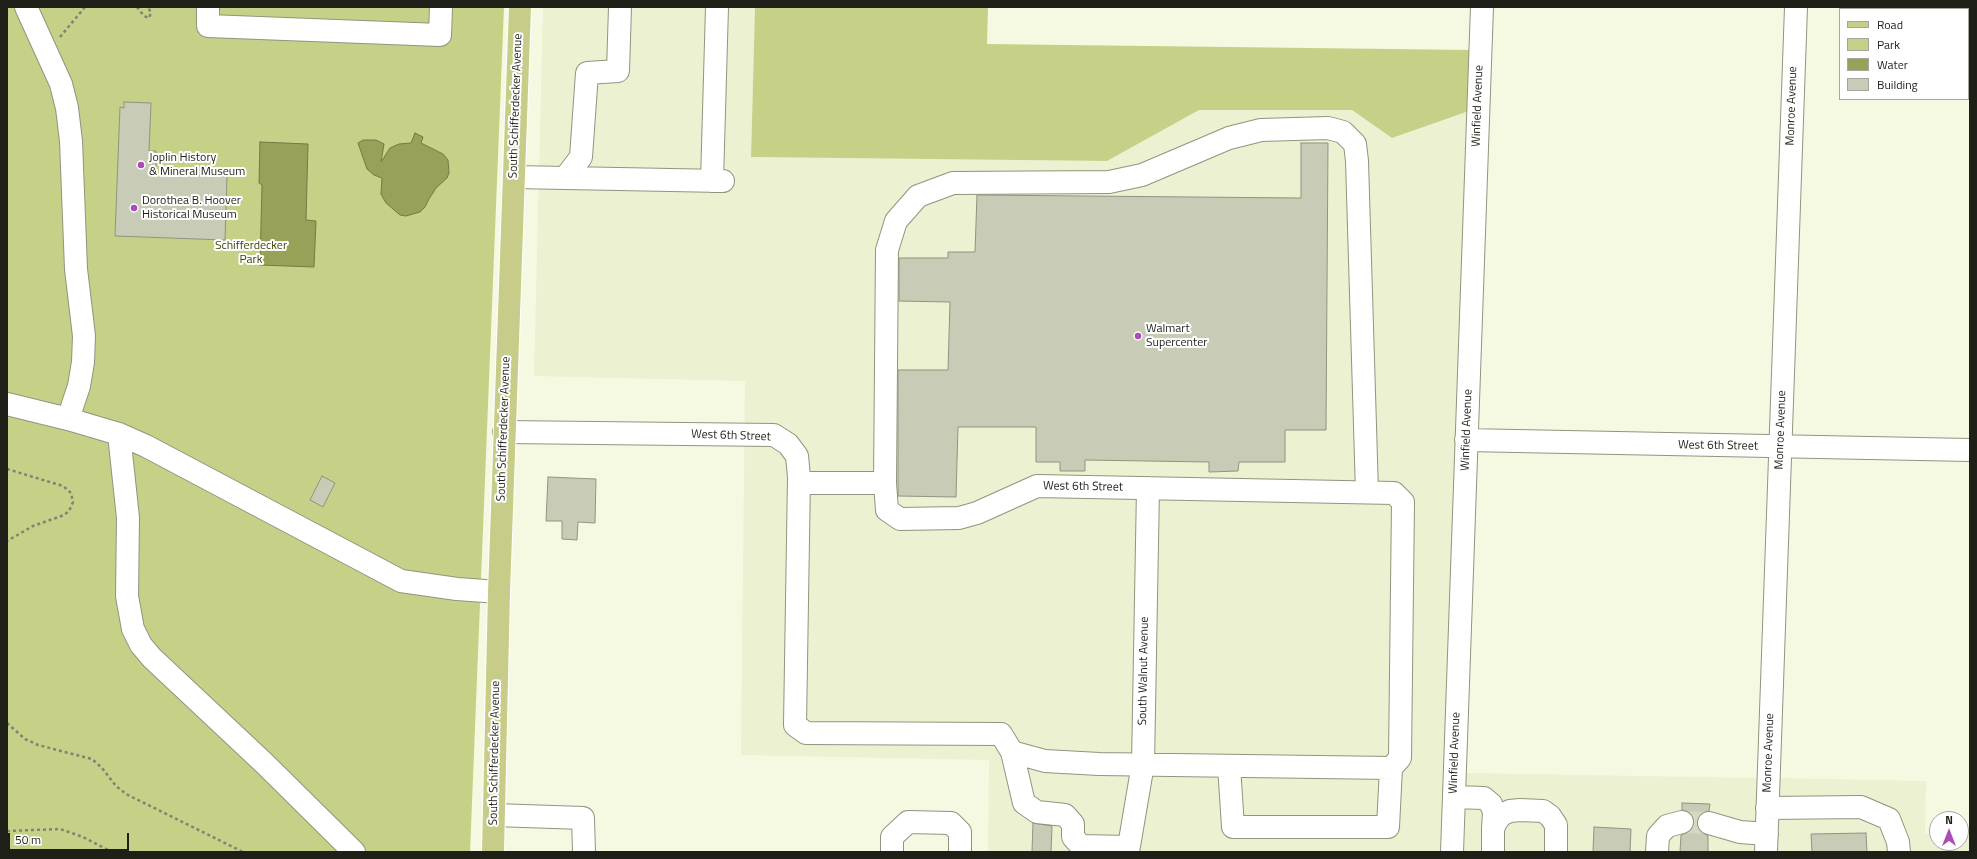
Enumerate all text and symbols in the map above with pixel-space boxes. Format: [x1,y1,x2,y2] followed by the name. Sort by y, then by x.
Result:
[1839,8,1969,100] legend
[1877,15,1903,34] text: Road
[506,33,526,179] street label: South Schifferdecker Avenue
[1877,35,1900,54] text: Park
[1877,55,1908,74] text: Water
[1469,65,1487,147] street label: Winfield Avenue
[1783,66,1801,146] street label: Monroe Avenue
[1877,75,1918,94] text: Building
[149,151,245,179] place label: Joplin History & Mineral Museum
[136,160,146,170] marker: Joplin History & Mineral Museum
[142,194,241,222] place label: Dorothea B. Hoover Historical Museum
[129,203,139,213] marker: Dorothea B. Hoover Historical Museum
[215,239,287,267] park label: Schifferdecker Park
[1146,322,1207,350] place label: Walmart Supercenter
[1133,331,1143,341] marker: Walmart Supercenter
[494,356,514,502] street label: South Schifferdecker Avenue
[1458,389,1476,471] street label: Winfield Avenue
[1772,390,1790,470] street label: Monroe Avenue
[691,427,771,445] street label: West 6th Street
[1678,438,1758,454] street label: West 6th Street
[1043,479,1123,495] street label: West 6th Street
[1136,616,1152,726] street label: South Walnut Avenue
[487,680,503,826] street label: South Schifferdecker Avenue
[1446,712,1464,794] street label: Winfield Avenue
[1760,713,1778,793] street label: Monroe Avenue
[1929,811,1969,851] north arrow
[1945,812,1953,828] text: N
[10,825,131,851] scale bar
[15,830,41,849] text: 50 m

